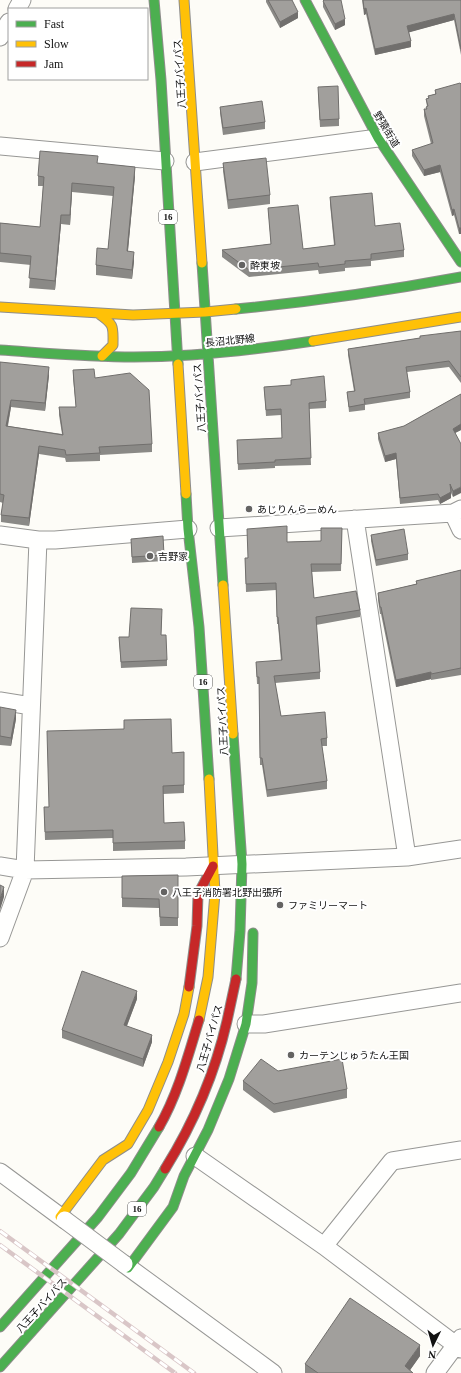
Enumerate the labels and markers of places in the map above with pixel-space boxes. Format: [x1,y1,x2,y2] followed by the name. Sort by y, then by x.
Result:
[237,260,247,270] marker: 酔東坡
[250,260,280,271] place label: 酔東坡
[244,504,254,514] marker: あじりんらーめん
[257,504,337,515] place label: あじりんらーめん
[145,551,155,561] marker: 吉野家
[158,551,188,562] place label: 吉野家
[159,887,169,897] marker: 八王子消防署北野出張所
[172,887,282,898] place label: 八王子消防署北野出張所
[275,900,285,910] marker: ファミリーマート
[288,900,368,911] place label: ファミリーマート
[286,1050,296,1060] marker: カーテンじゅうたん王国
[299,1050,409,1061] place label: カーテンじゅうたん王国

